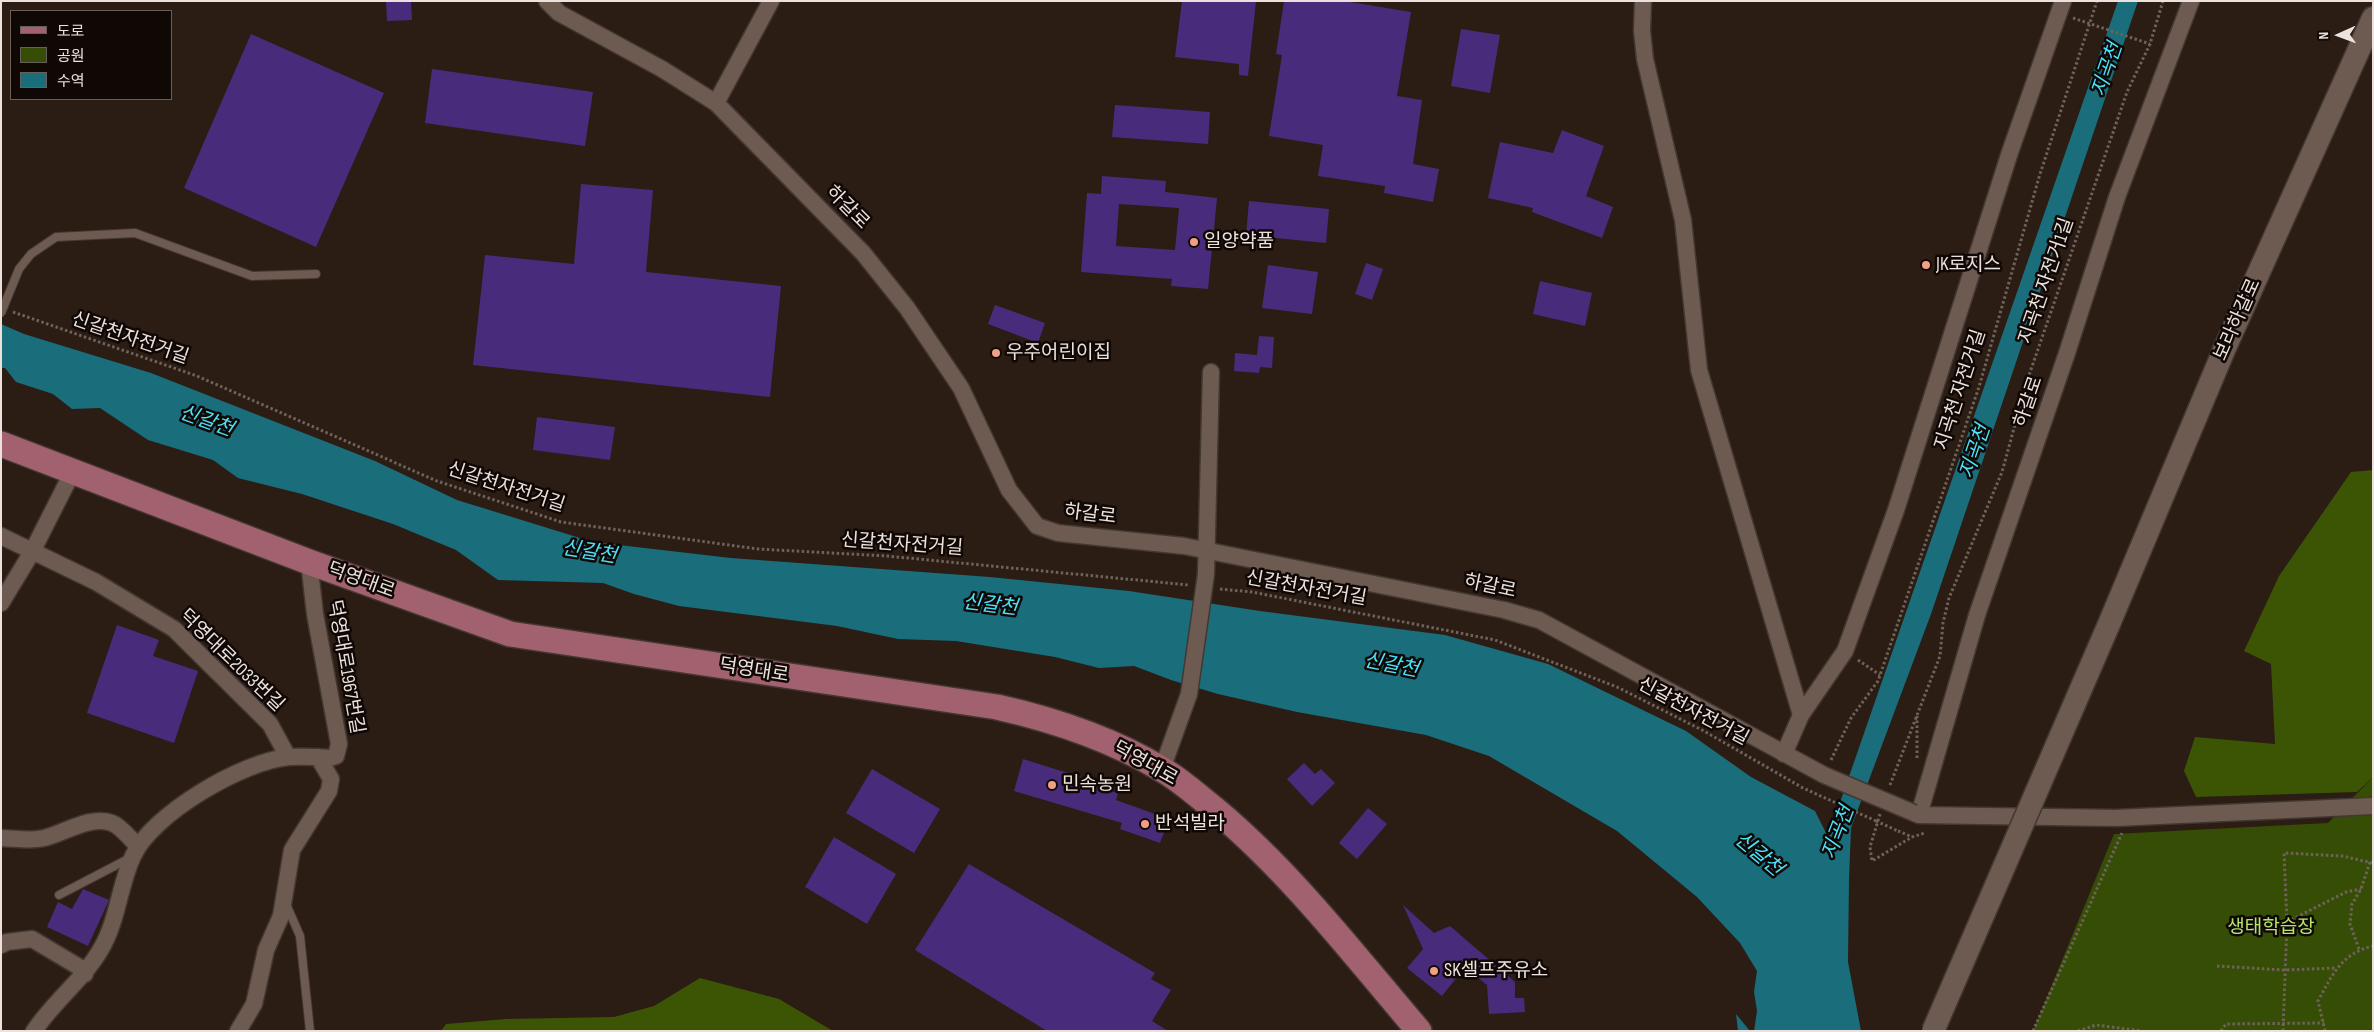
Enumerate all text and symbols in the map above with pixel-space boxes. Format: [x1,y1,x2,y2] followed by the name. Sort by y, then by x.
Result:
[10,10,172,100] legend
[2314,10,2364,60] north arrow
[57,22,85,41] text: 도로
[2315,32,2332,40] text: N
[2088,40,2128,100] water label: 지곡천
[57,47,85,66] text: 공원
[57,72,85,91] text: 수역
[820,181,874,235] street label: 하갈로
[2015,215,2079,347] street label: 지곡천 자전거1길
[1204,231,1274,253] place label: 일양약품
[1188,236,1200,248] marker: 일양약품
[1936,254,2001,276] place label: JK로지스
[1920,259,1932,271] marker: JK로지스
[2210,275,2266,365] street label: 보라하갈로
[68,308,192,370] street label: 신갈천자전거길
[1931,327,1991,453] street label: 지곡천 자전거길
[1006,342,1111,364] place label: 우주어린이집
[990,347,1002,359] marker: 우주어린이집
[2010,373,2048,431] street label: 하갈로
[176,401,236,443] water label: 신갈천
[1956,422,1996,482] water label: 지곡천
[444,458,568,518] street label: 신갈천자전거길
[1063,500,1117,530] street label: 하갈로
[840,529,964,561] street label: 신갈천자전거길
[560,537,618,569] water label: 신갈천
[324,558,398,604] street label: 덕영대로
[1244,567,1368,611] street label: 신갈천자전거길
[1462,570,1518,604] street label: 하갈로
[961,591,1019,621] water label: 신갈천
[322,598,368,736] street label: 덕영대로1967번길
[174,605,288,717] street label: 덕영대로2033번길
[1362,649,1420,683] water label: 신갈천
[718,654,790,688] street label: 덕영대로
[1634,673,1752,751] street label: 신갈천자전거길
[1109,737,1181,791] street label: 덕영대로
[1062,774,1132,796] place label: 민속농원
[1046,779,1058,791] marker: 민속농원
[1818,803,1860,863] water label: 지곡천
[1155,813,1225,835] place label: 반석빌라
[1139,818,1151,830] marker: 반석빌라
[1729,828,1787,882] water label: 신갈천
[2227,917,2315,939] park label: 생태학습장
[1444,960,1548,982] place label: SK셀프주유소
[1428,965,1440,977] marker: SK셀프주유소

